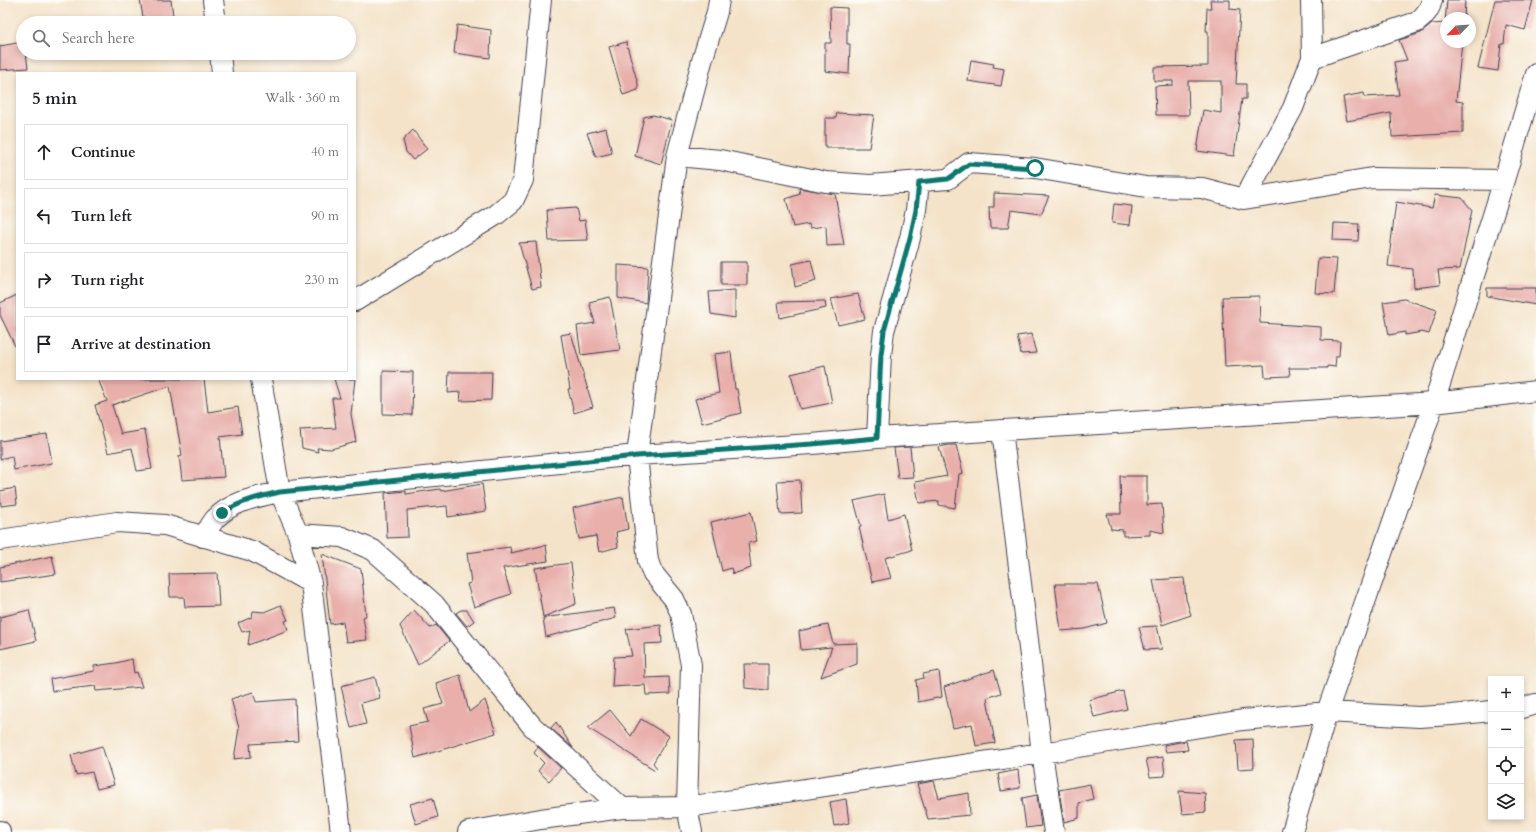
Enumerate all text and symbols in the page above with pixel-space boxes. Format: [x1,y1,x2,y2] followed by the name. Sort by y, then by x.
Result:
[1440,12,1476,48] north arrow
[16,16,356,60] search box
[30,27,52,49] icon: search
[62,28,135,48] text: Search here
[32,87,77,110] text: 5 min
[265,89,340,107] text: Walk · 360 m
[33,141,55,163] icon: ahead
[71,142,136,162] text: Continue
[311,143,339,161] text: 40 m
[1026,159,1044,177] route start
[33,205,55,227] icon: left
[71,206,132,226] text: Turn left
[311,207,339,225] text: 90 m
[33,269,55,291] icon: right
[71,270,144,290] text: Turn right
[305,271,339,289] text: 230 m
[33,333,55,355] icon: arrive
[71,334,211,354] text: Arrive at destination
[213,504,231,522] route end
[1488,676,1524,820] map controls
[1488,676,1524,712] button: +
[1488,712,1524,748] button: −
[1488,748,1524,784] button: locate
[1488,784,1524,820] button: layers

